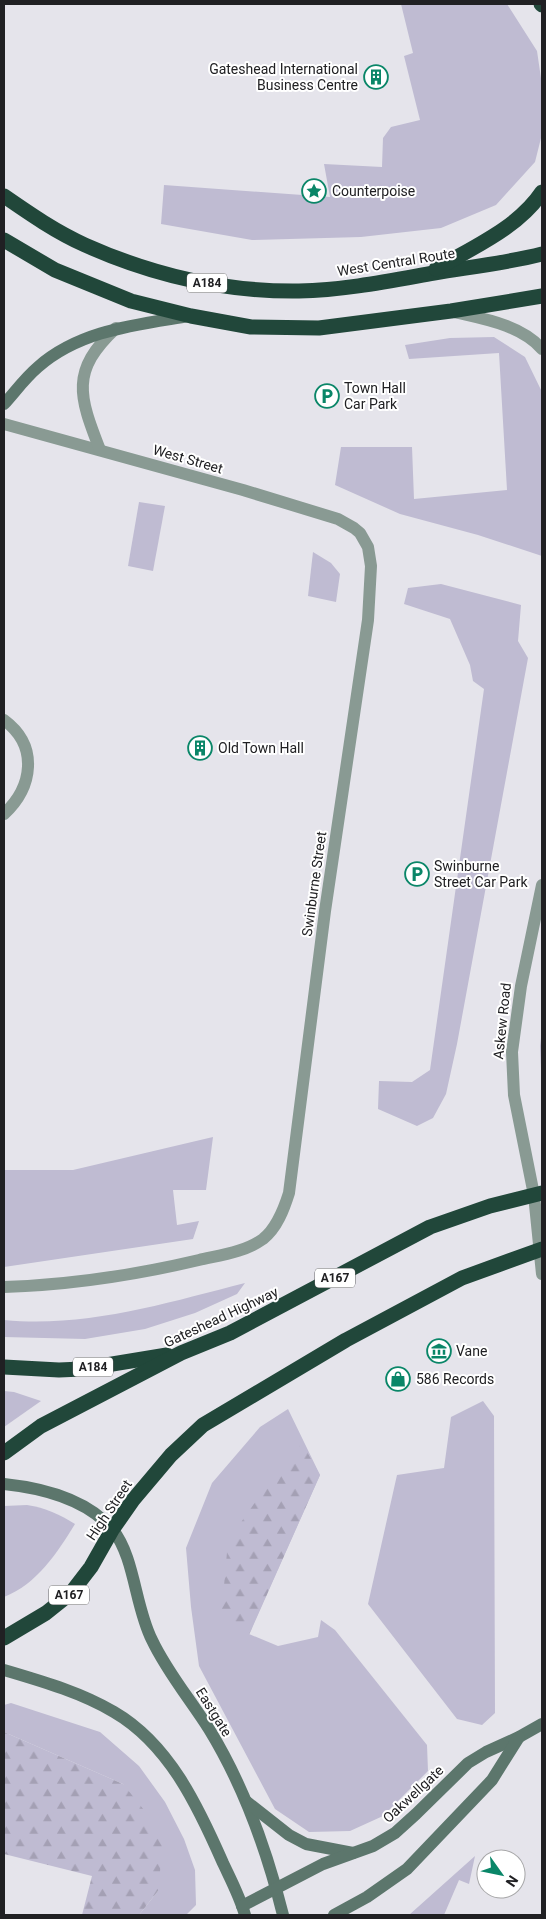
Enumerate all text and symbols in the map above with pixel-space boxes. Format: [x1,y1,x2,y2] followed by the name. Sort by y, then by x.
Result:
[209,61,358,93] place label: Gateshead International Business Centre
[363,64,389,90] building icon: Gateshead International Business Centre
[301,178,327,204] place icon: Counterpoise
[332,183,415,199] place label: Counterpoise
[336,245,456,279] street label: West Central Route
[187,274,227,292] road number: A184
[344,380,406,412] place label: Town Hall Car Park
[314,383,340,409] parking icon: Town Hall Car Park
[151,441,225,477] street label: West Street
[187,735,213,761] building icon: Old Town Hall
[218,740,304,756] place label: Old Town Hall
[299,830,329,938] street label: Swinburne Street
[434,858,528,890] place label: Swinburne Street Car Park
[404,861,430,887] parking icon: Swinburne Street Car Park
[490,982,514,1060] street label: Askew Road
[315,1268,355,1288] road number: A167
[161,1283,281,1350] street label: Gateshead Highway
[426,1338,452,1364] museum icon: Vane
[456,1343,487,1359] place label: Vane
[73,1358,113,1376] road number: A184
[385,1366,411,1392] shop icon: 586 Records
[416,1371,494,1387] place label: 586 Records
[83,1476,135,1543] street label: High Street
[49,1586,89,1604] road number: A167
[193,1684,235,1740] street label: Eastgate
[380,1762,446,1826] street label: Oakwellgate
[476,1849,526,1899] north arrow
[502,1873,521,1890] text: N

